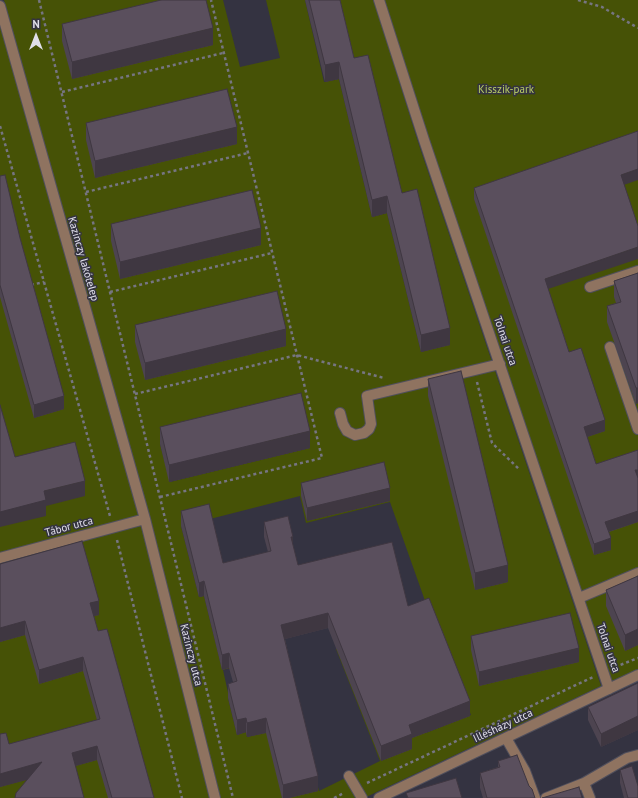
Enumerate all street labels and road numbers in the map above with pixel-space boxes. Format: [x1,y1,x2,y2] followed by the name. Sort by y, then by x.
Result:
[65,215,101,303] street label: Kazinczy lakótelep
[490,315,520,367] street label: Tolnai utca
[44,514,94,540] street label: Tábor utca
[593,622,623,674] street label: Tolnai utca
[177,623,205,687] street label: Kazinczy utca
[471,706,535,746] street label: Illésházy utca

